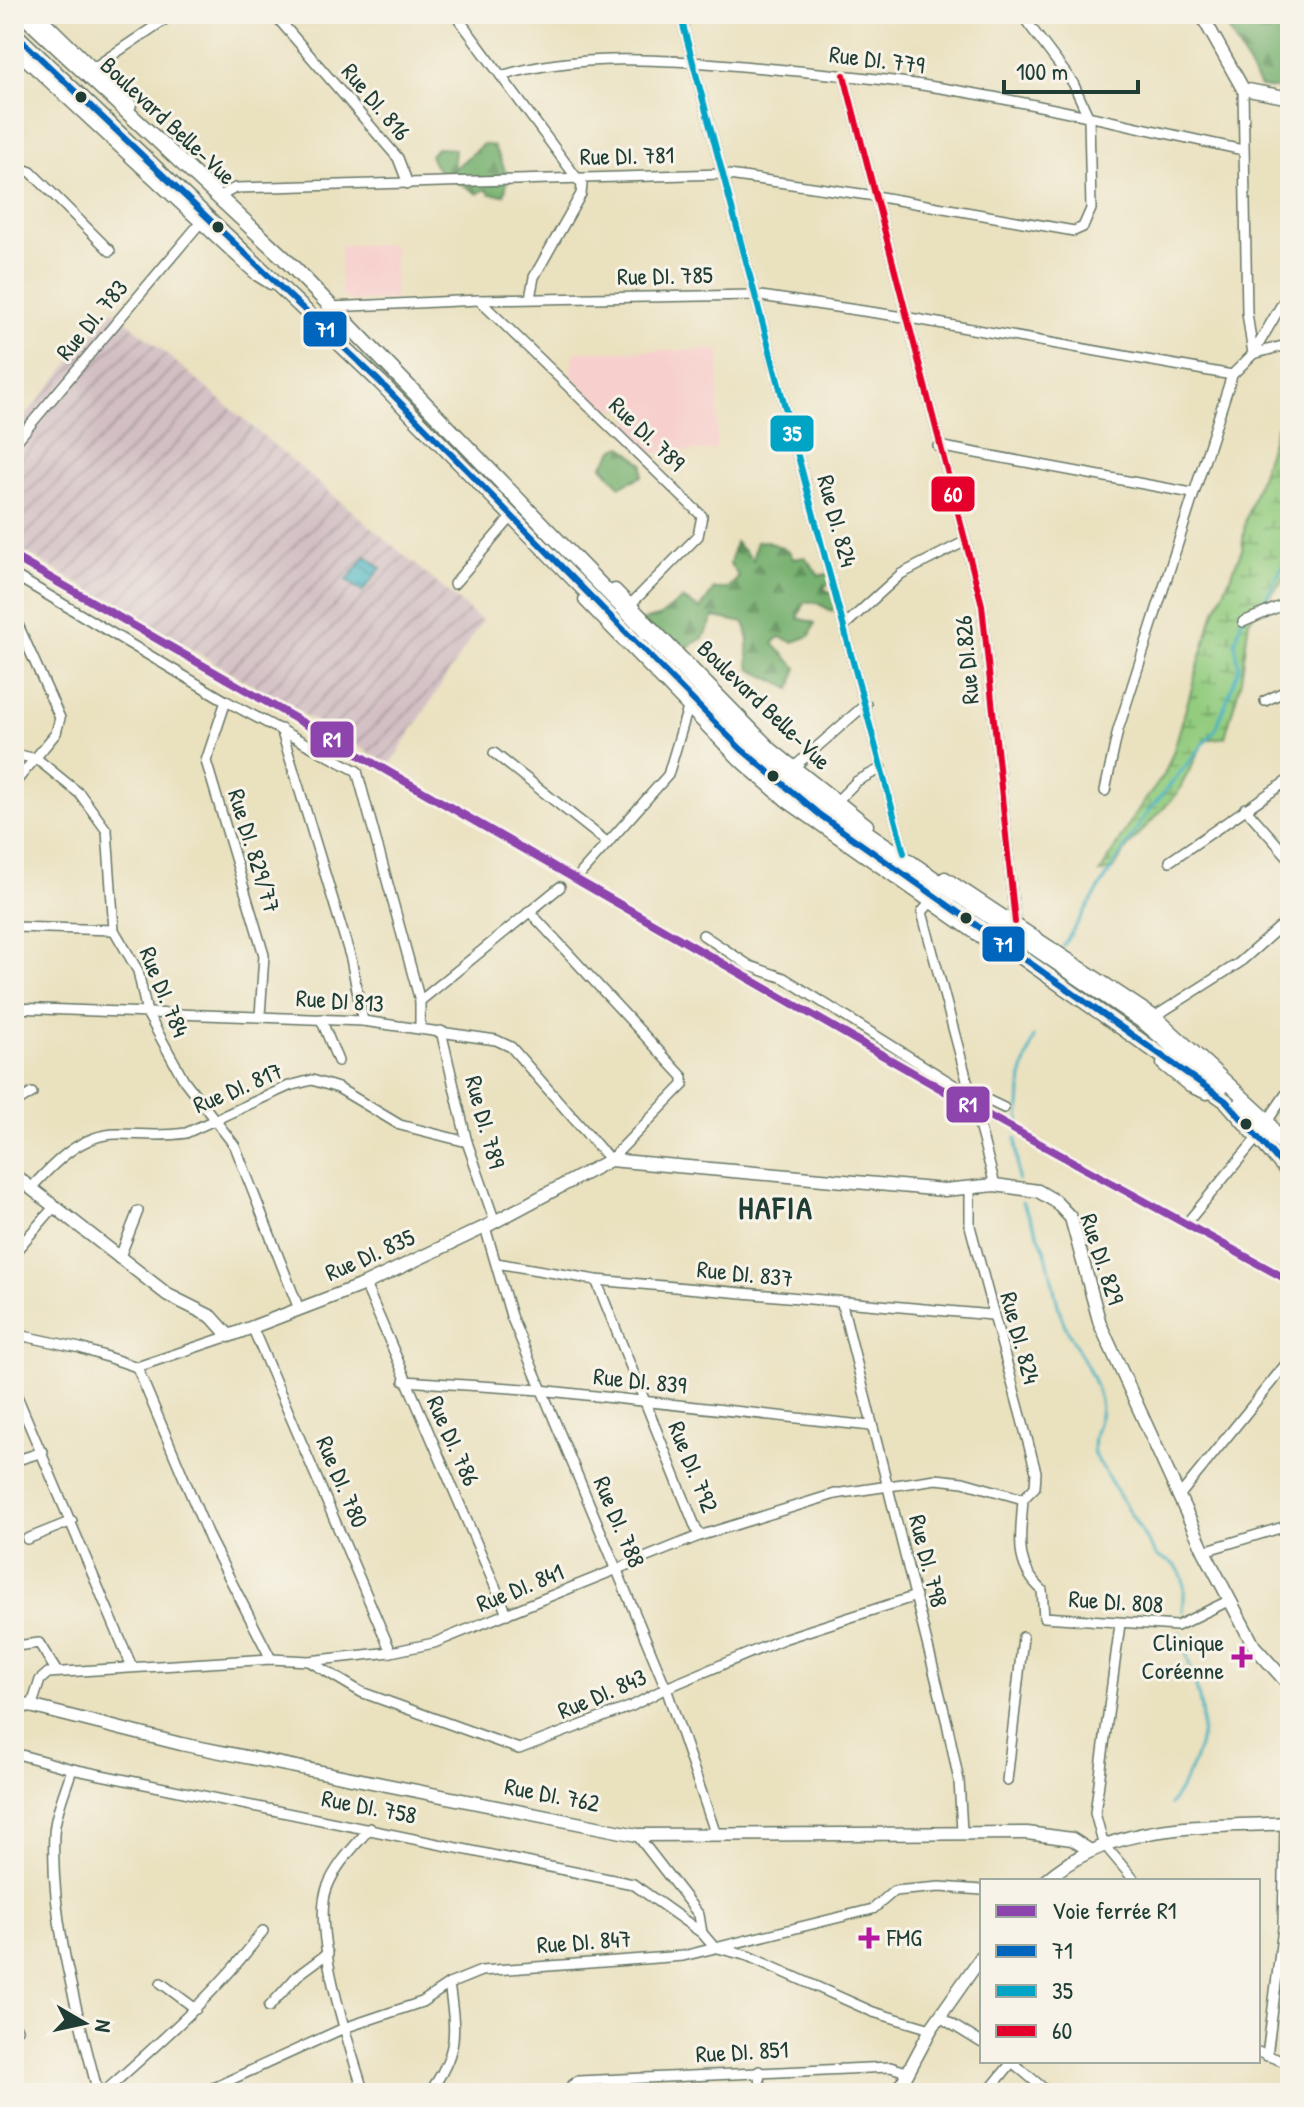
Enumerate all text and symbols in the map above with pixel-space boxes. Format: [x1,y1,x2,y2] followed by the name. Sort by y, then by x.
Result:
[828,37,927,81] street label: Rue DI. 779
[1004,44,1138,94] scale bar
[94,49,244,192] street label: Boulevard Belle-Vue
[1016,55,1068,87] text: 100 m
[335,56,419,147] street label: Rue DI. 816
[73,89,89,105] unlabelled marker
[580,138,674,172] street label: Rue DI. 781
[210,219,226,235] unlabelled marker
[617,258,713,292] street label: Rue DI. 785
[48,272,134,367] street label: Rue DI. 783
[302,310,348,348] line badge: 71
[315,314,334,344] text: 71
[603,389,693,478] street label: Rue DI. 789
[769,414,815,453] line badge: 35
[782,418,802,448] text: 35
[810,471,866,570] street label: Rue DI. 824
[930,475,976,513] line badge: 60
[944,479,962,509] text: 60
[946,614,986,706] street label: Rue DI.826
[691,632,839,777] street label: Boulevard Belle-Vue
[309,720,355,759] line badge: R1
[323,724,341,754] text: R1
[765,768,781,784] unlabelled marker
[221,785,289,916] street label: Rue DI. 829/77
[958,910,974,926] unlabelled marker
[981,925,1026,963] line badge: 71
[993,929,1012,959] text: 71
[132,942,197,1041] street label: Rue DI. 784
[295,981,385,1019] street label: Rue DI 813
[188,1054,287,1120] street label: Rue DI. 817
[458,1072,514,1172] street label: Rue DI. 789
[945,1085,991,1124] line badge: R1
[959,1089,977,1119] text: R1
[1238,1116,1254,1132] unlabelled marker
[738,1186,814,1229] district label: HAFIA
[1073,1209,1133,1308] street label: Rue DI. 829
[320,1220,419,1288] street label: Rue DI. 835
[696,1252,795,1294] street label: Rue DI. 837
[993,1288,1049,1387] street label: Rue DI. 824
[592,1359,688,1401] street label: Rue DI. 839
[420,1391,488,1491] street label: Rue DI. 786
[661,1417,727,1517] street label: Rue DI. 792
[309,1431,376,1532] street label: Rue DI. 780
[586,1471,653,1572] street label: Rue DI. 788
[902,1511,956,1610] street label: Rue DI. 798
[471,1555,568,1619] street label: Rue DI. 841
[1068,1582,1164,1620] street label: Rue DI. 808
[1142,1626,1224,1686] place label: Clinique Coréenne
[1231,1646,1253,1668] marker: Clinique Coréenne
[552,1660,651,1726] street label: Rue DI. 843
[502,1769,602,1819] street label: Rue DI. 762
[319,1781,419,1831] street label: Rue DI. 758
[980,1879,1260,2063] legend
[1052,1894,1177,1926] text: Voie ferrée R1
[886,1921,922,1953] place label: FMG
[536,1922,632,1960] street label: Rue DI. 847
[858,1927,880,1949] marker: FMG
[1052,1934,1073,1966] text: 71
[1052,1974,1073,2006] text: 35
[44,1983,124,2063] north arrow
[1052,2014,1072,2046] text: 60
[88,2018,119,2035] text: N
[695,2033,789,2069] street label: Rue DI. 851

